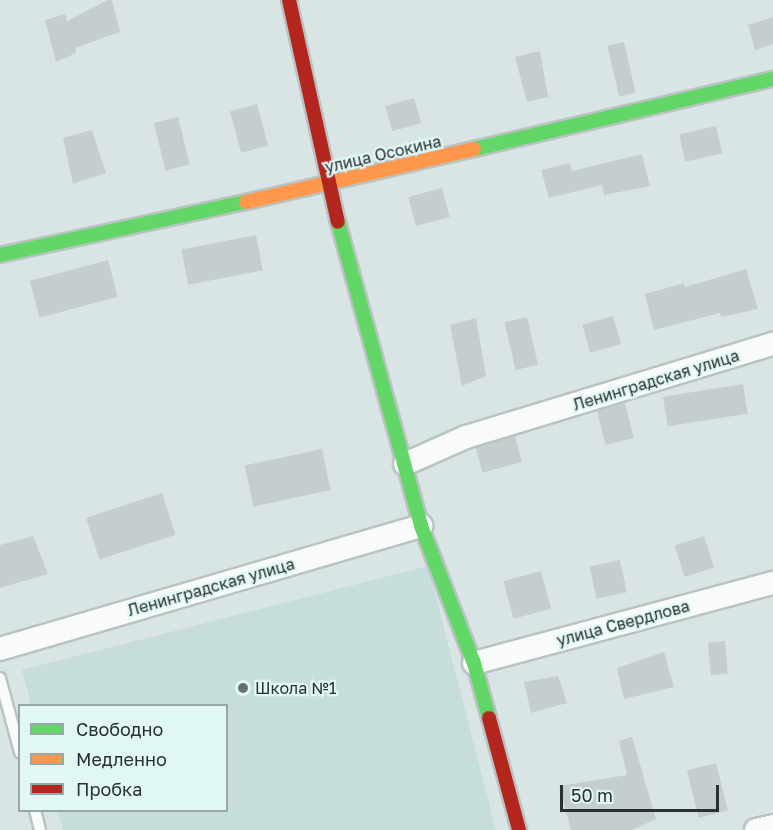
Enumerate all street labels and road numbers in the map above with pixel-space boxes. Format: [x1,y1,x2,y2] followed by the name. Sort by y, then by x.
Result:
[323,131,443,177] street label: улица Осокина
[571,346,741,414] street label: Ленинградская улица
[125,554,297,620] street label: Ленинградская улица
[554,596,692,650] street label: улица Свердлова

